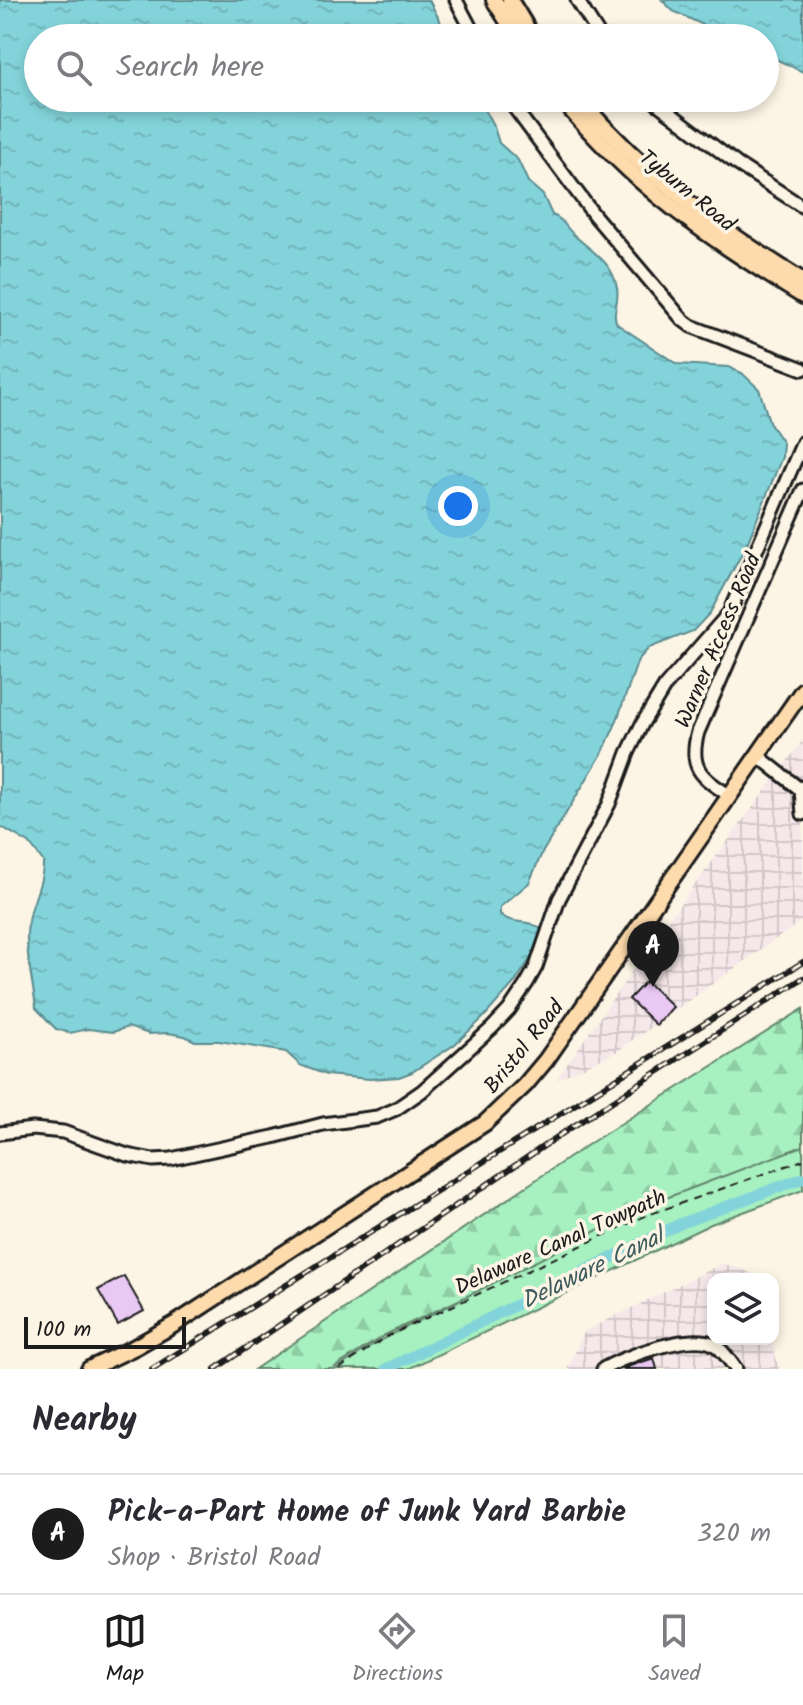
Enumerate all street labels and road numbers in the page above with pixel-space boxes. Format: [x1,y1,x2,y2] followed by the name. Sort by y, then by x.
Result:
[630,142,743,243] street label: Tyburn Road
[667,547,772,734] street label: Warner Access Road
[476,992,575,1102] street label: Bristol Road
[450,1183,670,1299] street label: Delaware Canal Towpath

